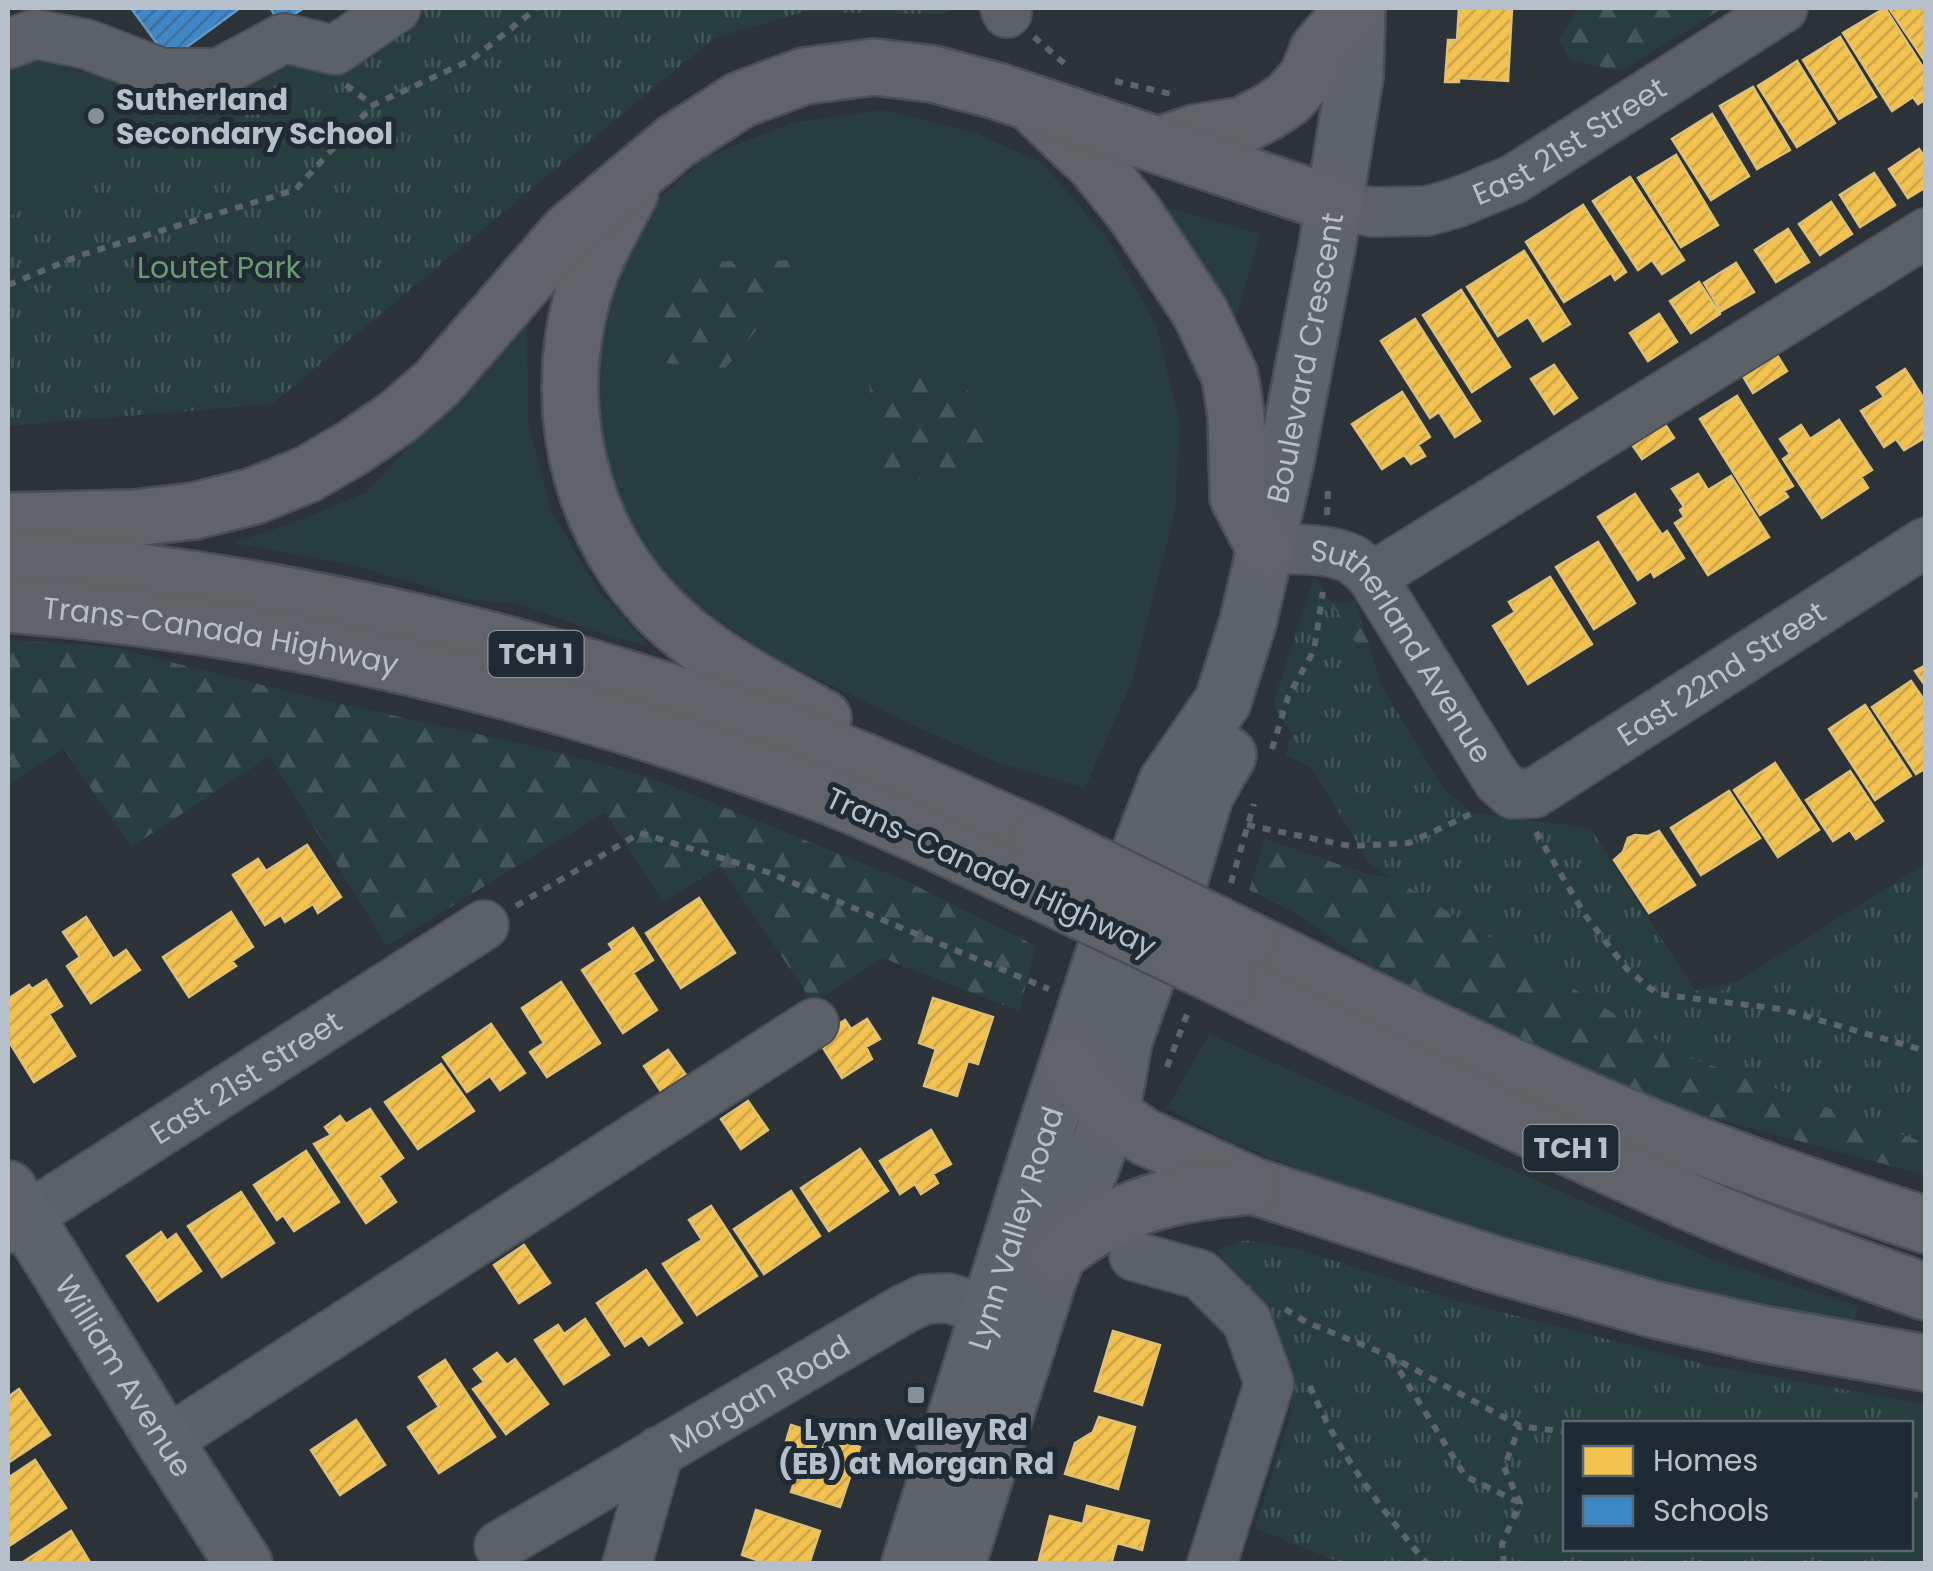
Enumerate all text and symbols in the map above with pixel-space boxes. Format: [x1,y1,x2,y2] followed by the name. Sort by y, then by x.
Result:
[1466,66,1674,215] street label: East 21st Street
[116,78,393,155] place label: Sutherland Secondary School
[85,105,107,127] marker: Sutherland Secondary School
[1255,209,1354,507] street label: Boulevard Crescent
[137,246,302,289] park label: Loutet Park
[1308,528,1503,771] street label: Sutherland Avenue
[41,586,403,685] street label: Trans-Canada Highway
[1608,590,1834,756] street label: East 22nd Street
[488,631,584,677] road number: TCH 1
[819,776,1163,968] street label: Trans-Canada Highway
[142,1000,350,1154] street label: East 21st Street
[957,1101,1074,1355] street label: Lynn Valley Road
[1524,1125,1618,1171] road number: TCH 1
[45,1267,203,1485] street label: William Avenue
[662,1324,858,1463] street label: Morgan Road
[905,1384,927,1406] marker: Lynn Valley Rd (EB) at Morgan Rd
[778,1408,1054,1485] place label: Lynn Valley Rd (EB) at Morgan Rd
[1563,1421,1913,1551] legend
[1653,1439,1758,1482] text: Homes
[1653,1489,1769,1532] text: Schools

